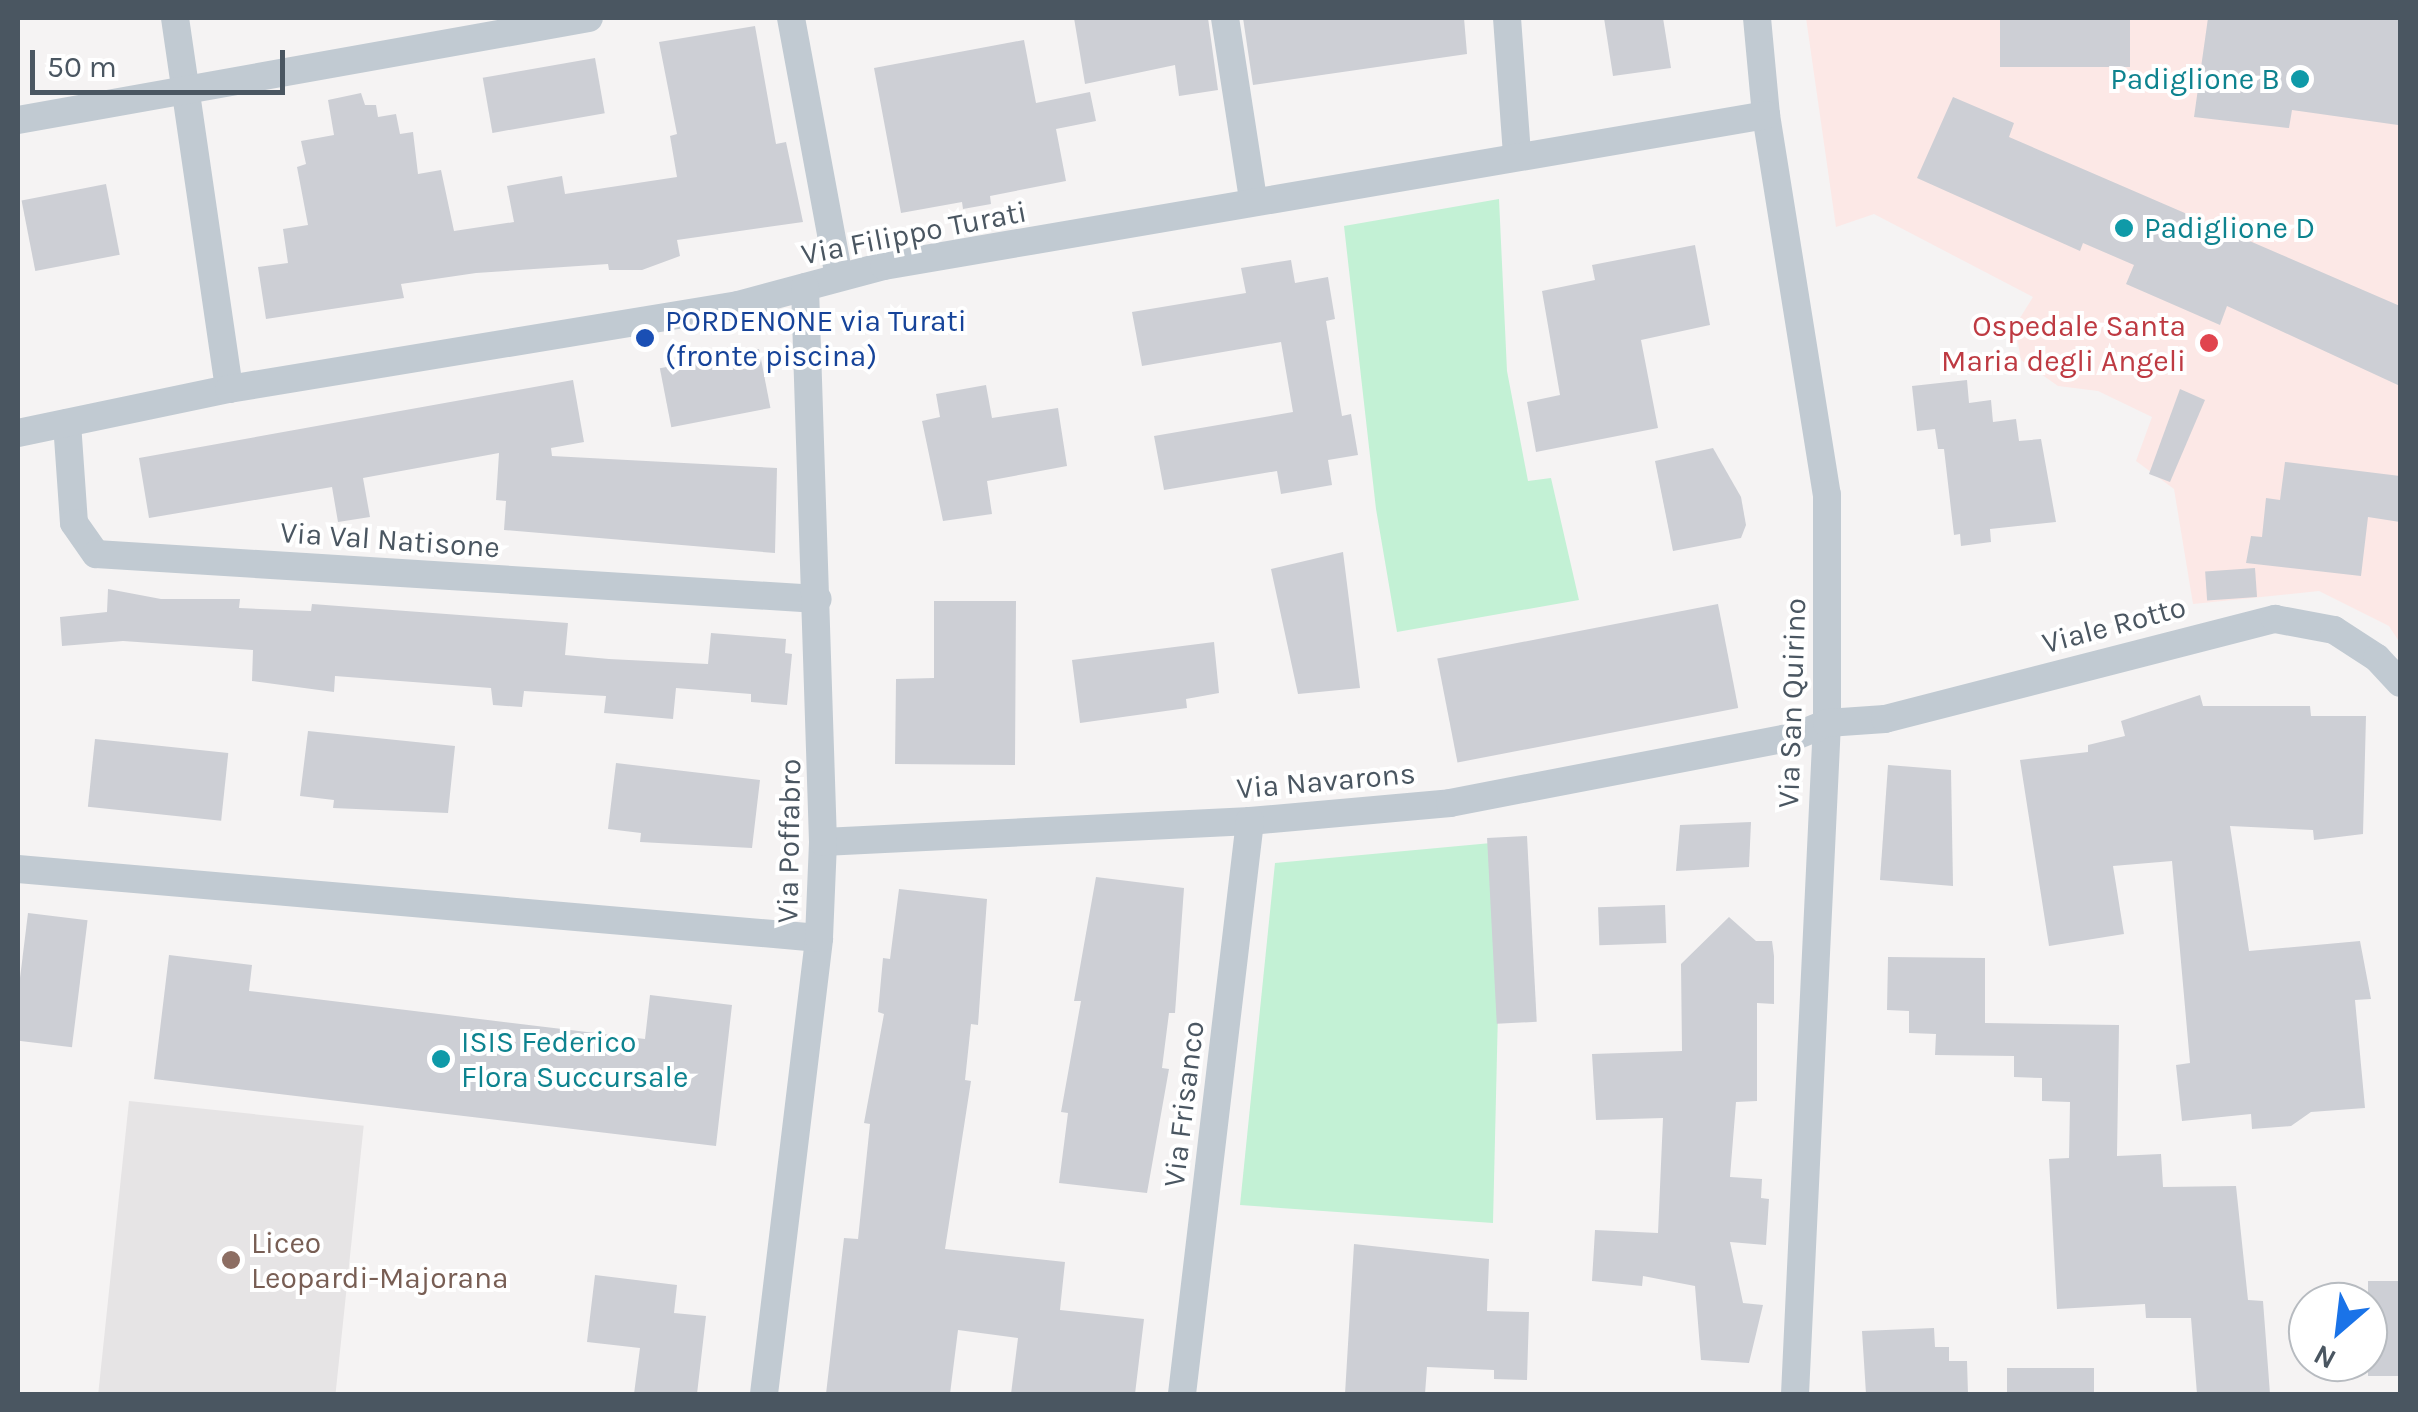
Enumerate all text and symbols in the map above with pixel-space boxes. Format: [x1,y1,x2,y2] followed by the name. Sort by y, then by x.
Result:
[35,30,290,92] scale bar
[47,49,117,85] text: 50 m
[2110,61,2280,97] place label: Padiglione B
[2289,68,2311,90] marker: Padiglione B
[798,194,1030,272] street label: Via Filippo Turati
[2144,210,2315,246] place label: Padiglione D
[2113,217,2135,239] marker: Padiglione D
[665,303,967,374] place label: PORDENONE via Turati (fronte piscina)
[1941,308,2186,378] place label: Ospedale Santa Maria degli Angeli
[634,327,656,349] marker: PORDENONE via Turati (fronte piscina)
[2196,330,2222,356] marker: Ospedale Santa Maria degli Angeli
[279,514,501,566] street label: Via Val Natisone
[2038,589,2190,661] street label: Viale Rotto
[1770,597,1814,809] street label: Via San Quirino
[1235,755,1417,807] street label: Via Navarons
[770,758,808,924] street label: Via Poffabro
[1156,1019,1212,1189] street label: Via Frisanco
[461,1024,688,1094] place label: ISIS Federico Flora Succursale
[430,1048,452,1070] marker: ISIS Federico Flora Succursale
[251,1225,509,1296] place label: Liceo Leopardi-Majorana
[220,1249,242,1271] marker: Liceo Leopardi-Majorana
[2288,1282,2388,1382] north arrow
[2308,1338,2341,1376] text: N

